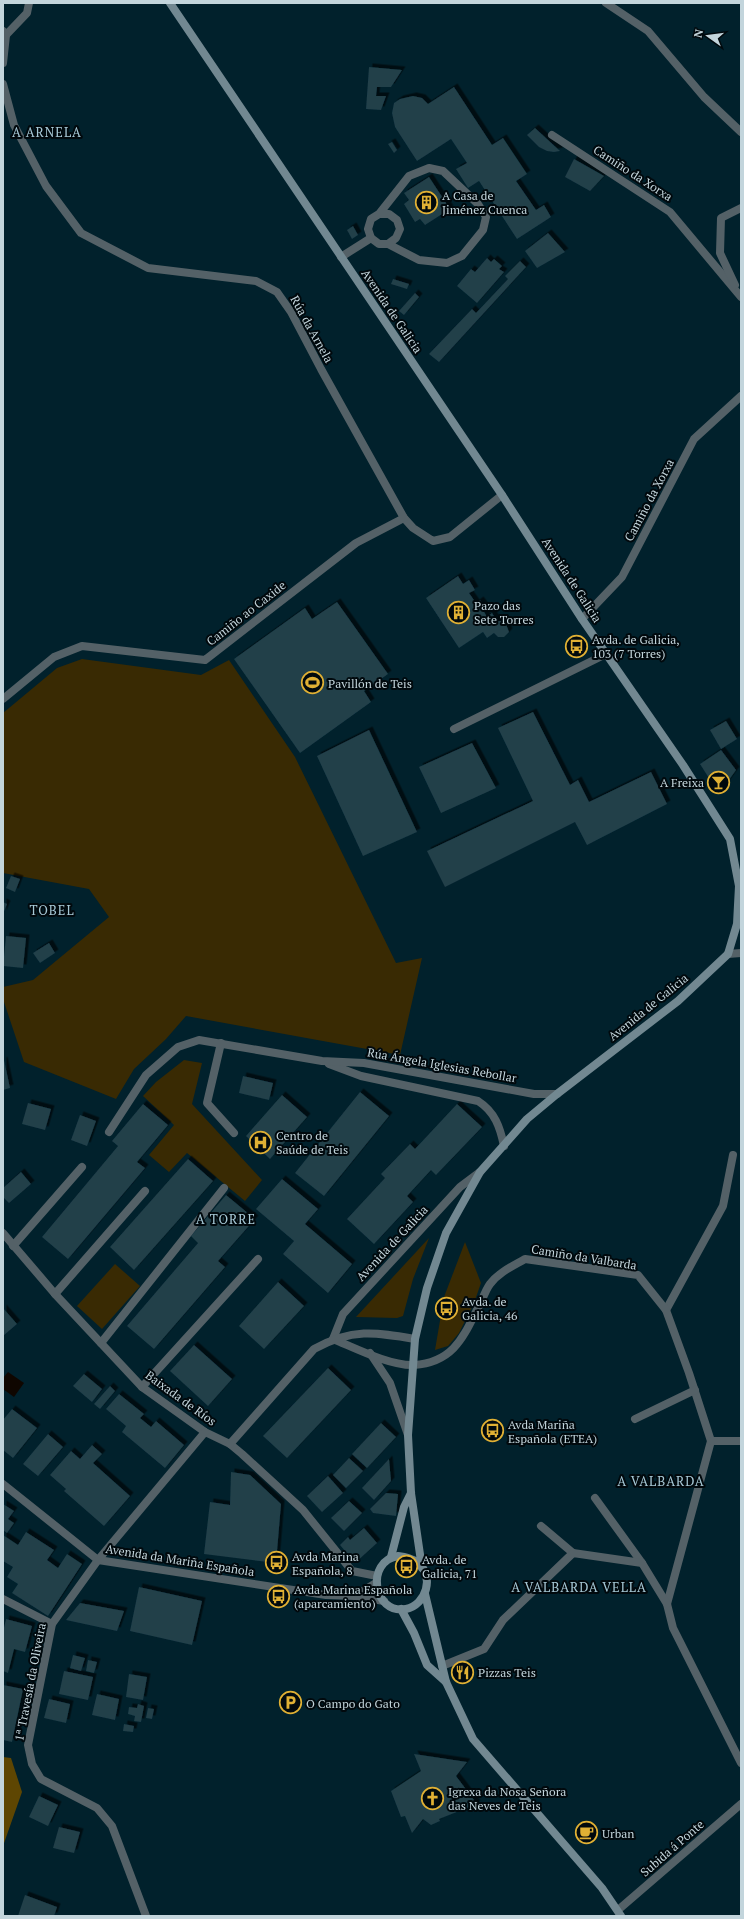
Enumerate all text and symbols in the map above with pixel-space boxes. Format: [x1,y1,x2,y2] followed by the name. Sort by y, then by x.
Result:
[688,16,728,56] north arrow
[690,27,706,39] text: N
[12,123,82,141] district label: A ARNELA
[591,142,675,204] street label: Camiño da Xorxa
[442,188,527,217] place label: A Casa de Jiménez Cuenca
[413,189,439,215] building icon: A Casa de Jiménez Cuenca
[358,266,426,356] street label: Avenida de Galicia
[287,293,337,365] street label: Rúa da Arnela
[621,456,677,544] street label: Camiño da Xorxa
[539,535,605,625] street label: Avenida de Galicia
[203,577,289,649] street label: Camiño ao Caxide
[474,598,534,627] place label: Pazo das Sete Torres
[446,599,472,625] building icon: Pazo das Sete Torres
[592,632,680,661] place label: Avda. de Galicia, 103 (7 Torres)
[564,633,590,659] bus stop icon: Avda. de Galicia, 103 (7 Torres)
[300,670,326,696] sports icon: Pavillón de Teis
[328,676,412,691] place label: Pavillón de Teis
[706,769,732,795] bar icon: A Freixa
[660,775,704,790] place label: A Freixa
[29,901,75,919] district label: TOBEL
[605,970,691,1044] street label: Avenida de Galicia
[366,1044,518,1086] street label: Rúa Ángela Iglesias Rebollar
[276,1128,348,1157] place label: Centro de Saúde de Teis
[248,1129,274,1155] hospital icon: Centro de Saúde de Teis
[353,1202,431,1284] street label: Avenida de Galicia
[196,1210,256,1228] district label: A TORRE
[530,1241,638,1273] street label: Camiño da Valbarda
[462,1294,518,1323] place label: Avda. de Galicia, 46
[433,1295,459,1321] bus stop icon: Avda. de Galicia, 46
[143,1367,219,1429] street label: Baixada de Ríos
[508,1417,597,1446] place label: Avda Mariña Española (ETEA)
[480,1418,506,1444] bus stop icon: Avda Mariña Española (ETEA)
[617,1472,705,1490] district label: A VALBARDA
[104,1541,256,1579] street label: Avenida da Mariña Española
[292,1549,359,1578] place label: Avda Marina Española, 8
[263,1550,289,1576] bus stop icon: Avda Marina Española, 8
[422,1552,477,1581] place label: Avda. de Galicia, 71
[394,1553,420,1579] bus stop icon: Avda. de Galicia, 71
[511,1578,647,1596] district label: A VALBARDA VELLA
[294,1582,412,1611] place label: Avda Marina Española (aparcamiento)
[266,1583,292,1609] bus stop icon: Avda Marina Española (aparcamiento)
[11,1622,49,1742] street label: 1ª Travesía da Oliveira
[449,1659,475,1685] restaurant icon: Pizzas Teis
[478,1665,536,1680] place label: Pizzas Teis
[277,1690,303,1716] parking icon: O Campo do Gato
[306,1696,400,1711] place label: O Campo do Gato
[448,1784,566,1813] place label: Igrexa da Nosa Señora das Neves de Teis
[420,1785,446,1811] church icon: Igrexa da Nosa Señora das Neves de Teis
[637,1816,707,1880] street label: Subida á Ponte
[573,1820,599,1846] cafe icon: Urban
[602,1826,634,1841] place label: Urban

